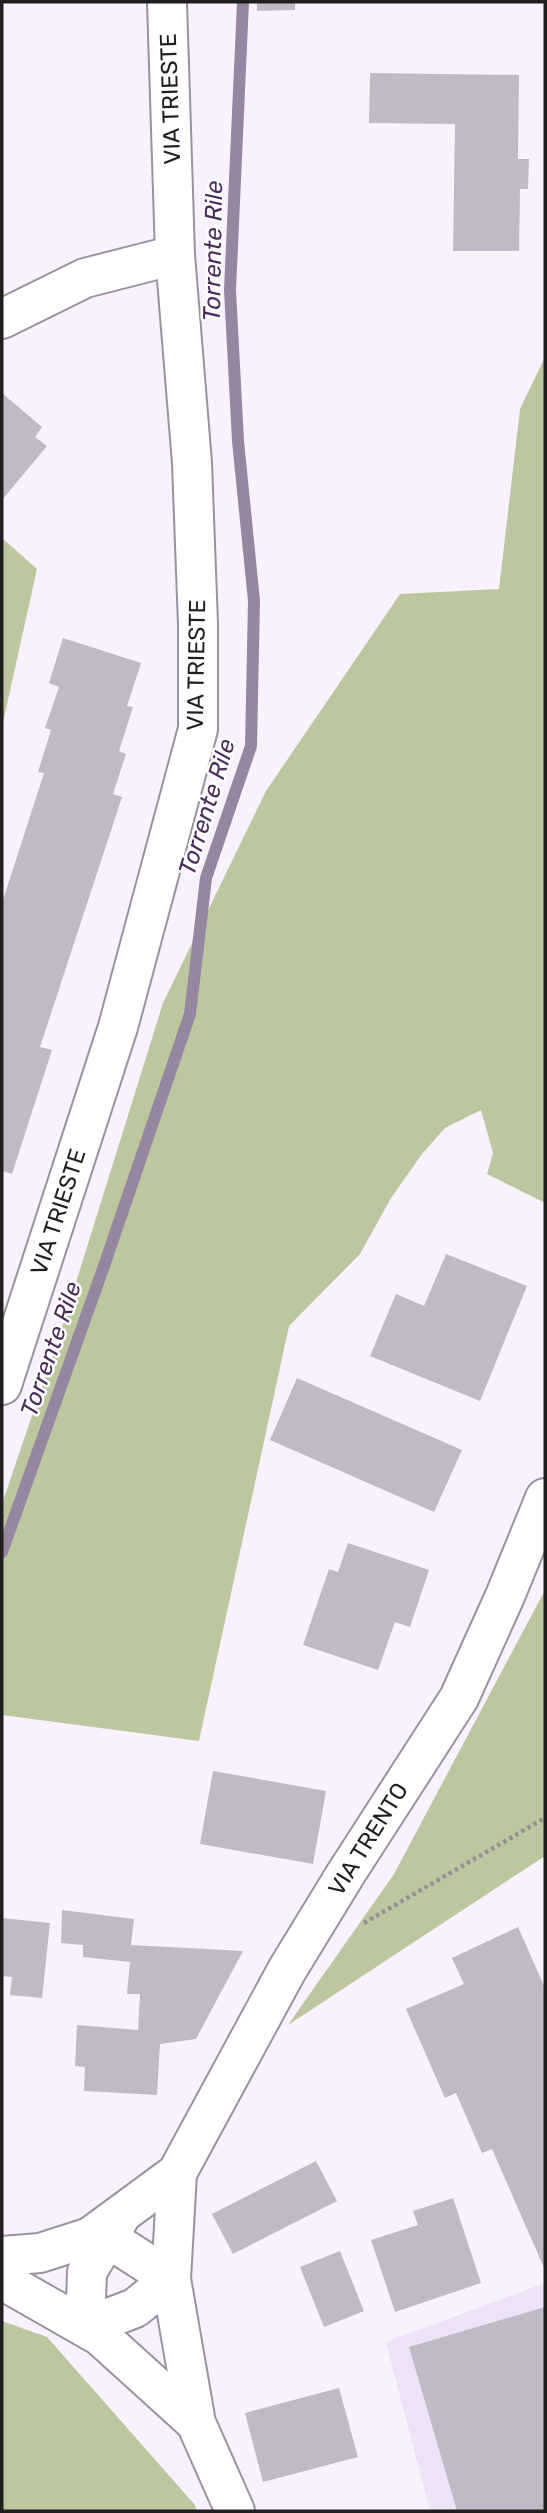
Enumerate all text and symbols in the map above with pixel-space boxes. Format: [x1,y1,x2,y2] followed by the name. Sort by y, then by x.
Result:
[154,33,186,165] street label: VIA TRIESTE
[198,180,228,322] water label: Torrente Rile
[181,599,211,731] street label: VIA TRIESTE
[173,736,241,878] water label: Torrente Rile
[24,1145,92,1279] street label: VIA TRIESTE
[15,1278,87,1420] water label: Torrente Rile
[322,1777,414,1901] street label: VIA TRENTO

